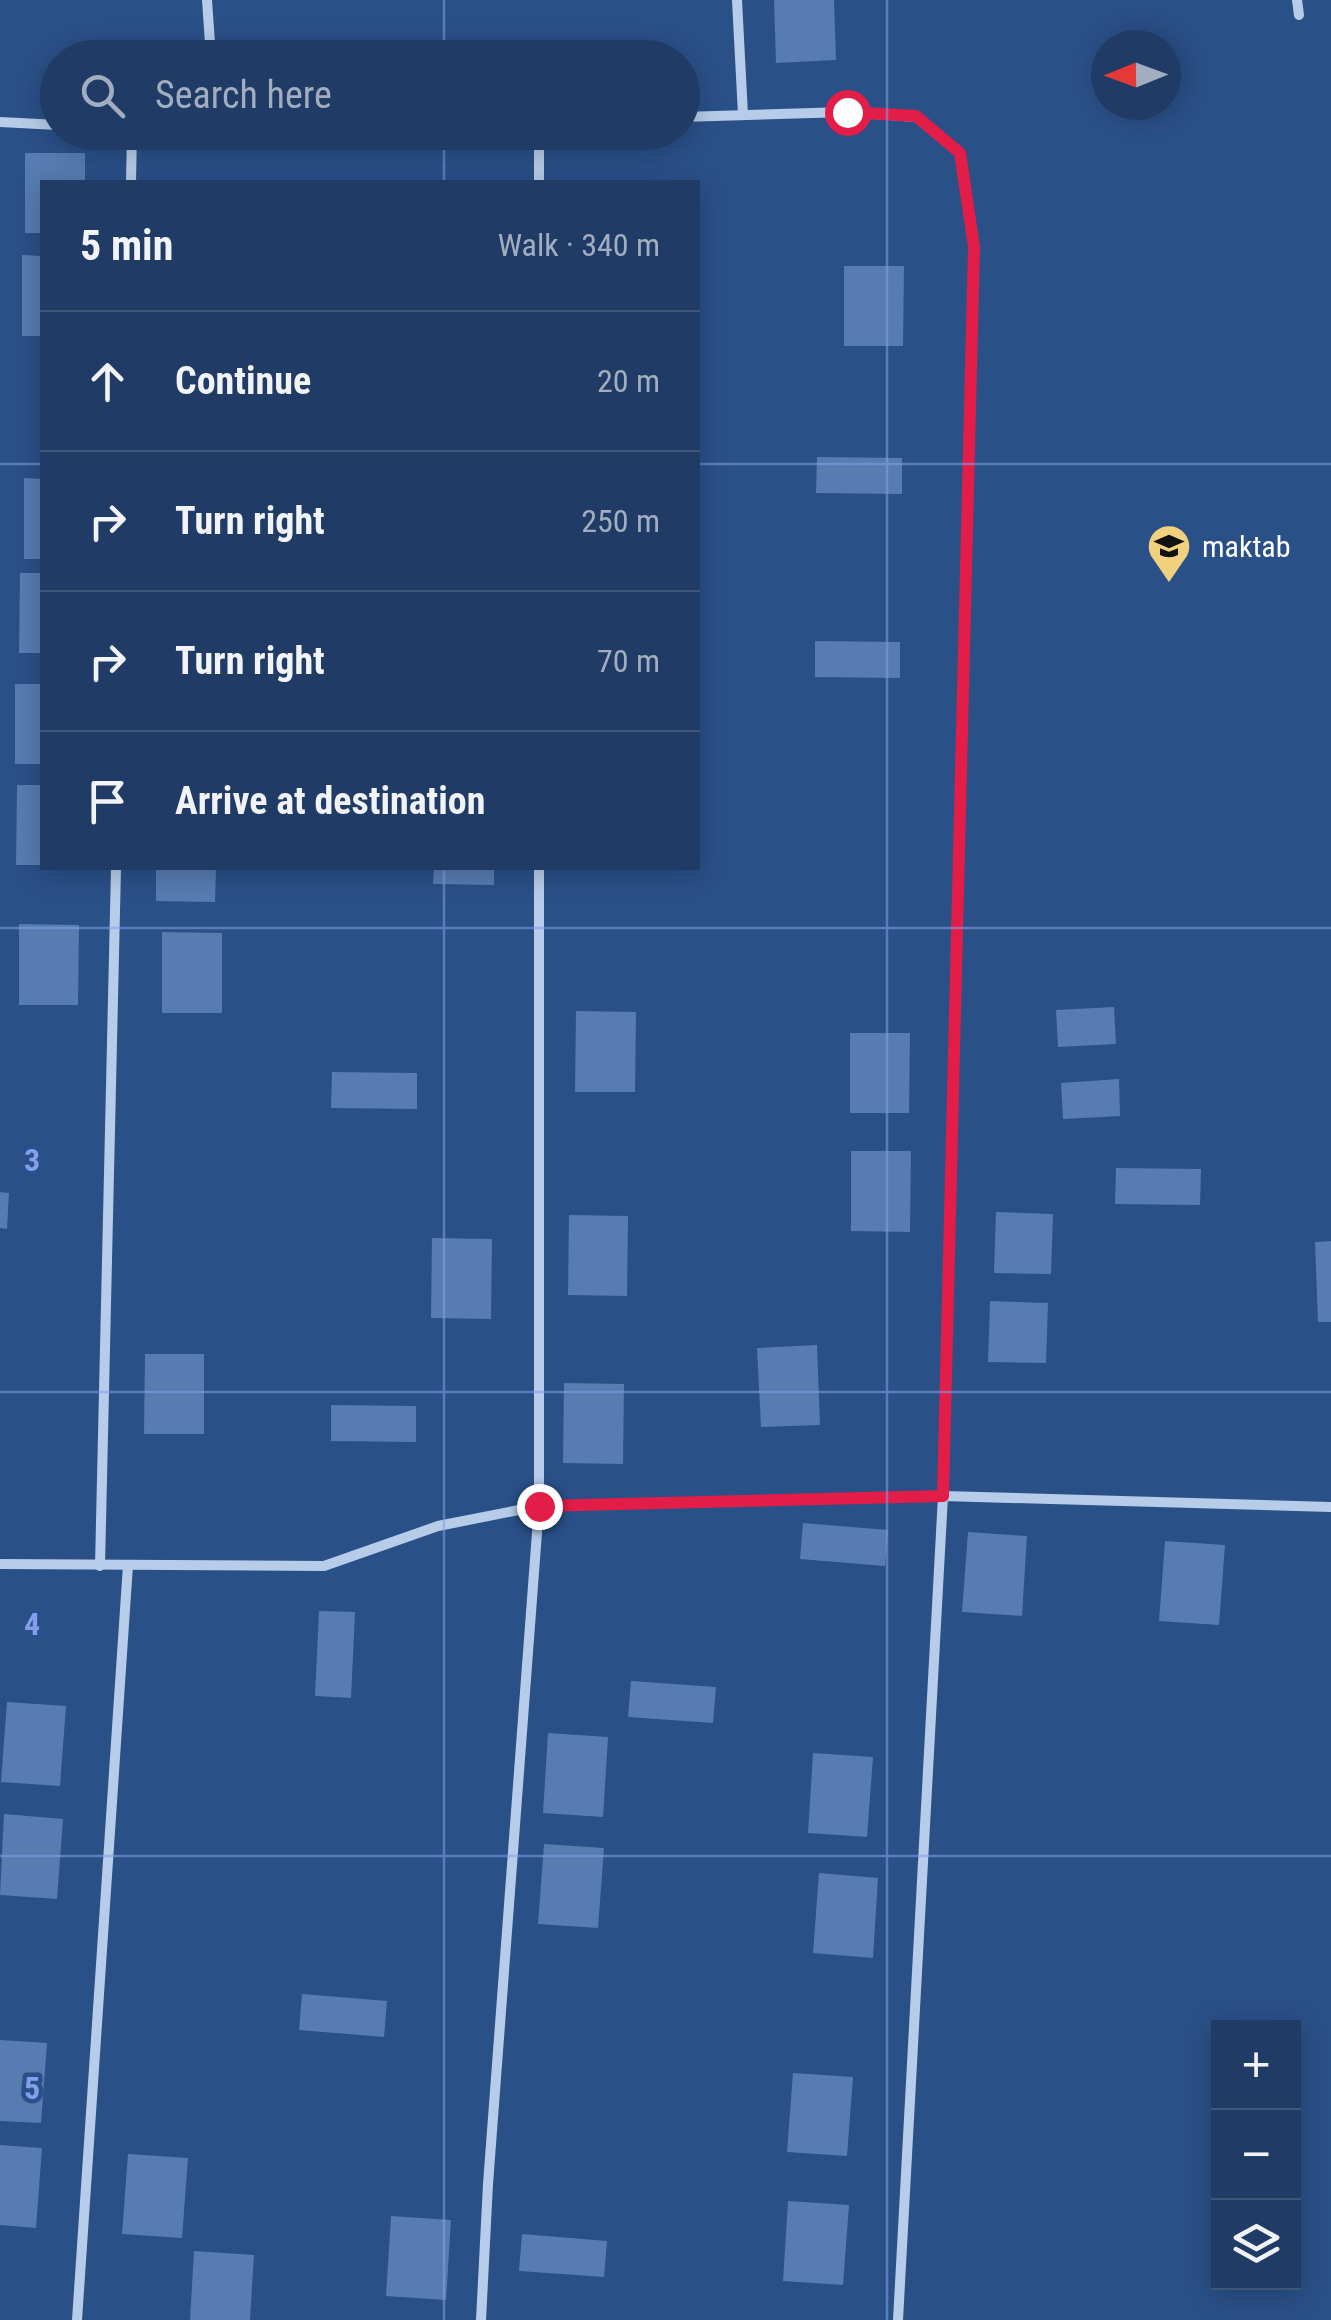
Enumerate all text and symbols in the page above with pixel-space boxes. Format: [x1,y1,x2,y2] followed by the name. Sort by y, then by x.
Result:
[1091,30,1181,120] north arrow
[40,40,700,150] search box
[75,68,130,123] icon: search
[155,73,332,117] text: Search here
[825,90,871,136] route start
[80,221,173,270] text: 5 min
[498,226,660,264] text: Walk · 340 m
[80,354,135,409] icon: ahead
[175,359,311,403] text: Continue
[597,362,660,400] text: 20 m
[80,494,135,549] icon: right
[175,499,325,543] text: Turn right
[581,502,660,540] text: 250 m
[1146,523,1192,584] school or university icon: maktab
[1202,529,1291,564] place label: maktab
[80,634,135,689] icon: right
[175,639,325,683] text: Turn right
[597,642,660,680] text: 70 m
[80,774,135,829] icon: arrive
[175,779,485,823] text: Arrive at destination
[24,1141,40,1179] text: 3
[517,1484,563,1530] route end
[24,1605,40,1643] text: 4
[1211,2020,1301,2290] map controls
[1211,2020,1301,2110] button: +
[24,2069,40,2107] text: 5
[1211,2110,1301,2200] button: −
[1211,2200,1301,2290] button: layers

